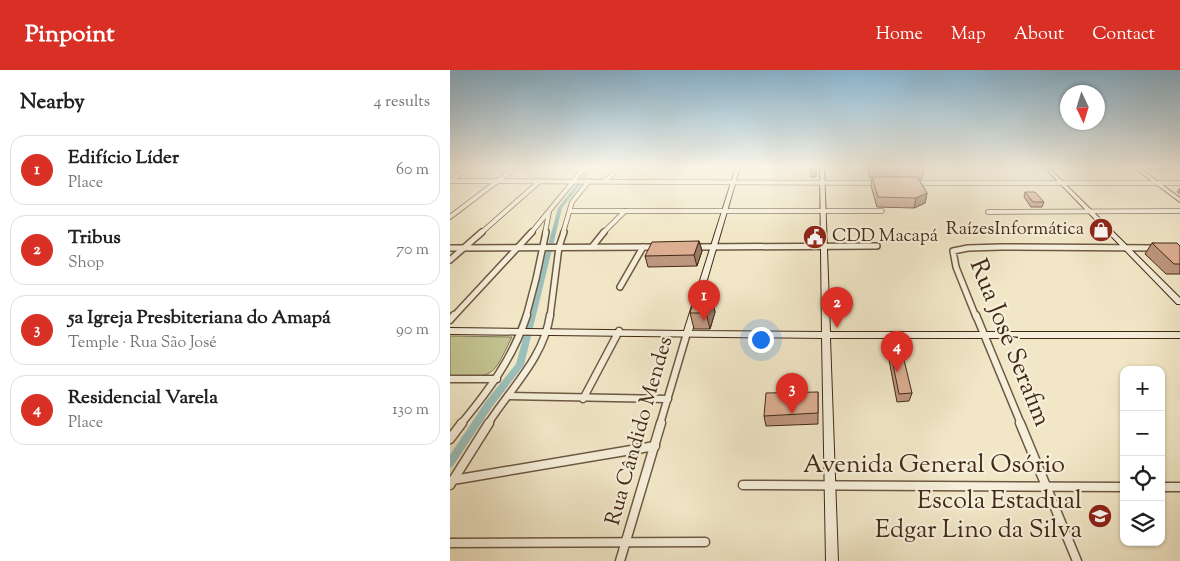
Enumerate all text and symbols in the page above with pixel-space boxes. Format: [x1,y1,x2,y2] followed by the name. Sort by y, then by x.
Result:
[25,18,114,52] text: Pinpoint
[876,22,923,48] text: Home
[951,22,986,48] text: Map
[1014,22,1064,48] text: About
[1092,22,1155,48] text: Contact
[1060,85,1105,130] north arrow
[20,88,85,118] text: Nearby
[374,91,430,114] text: 4 results
[68,145,179,172] text: Edifício Líder
[34,159,40,182] text: 1
[396,159,429,182] text: 60 m
[68,172,103,195] text: Place
[946,217,1084,243] place label: RaízesInformática
[1088,217,1114,243] shop icon: RaízesInformática
[802,224,828,250] public building icon: CDD Macapá
[832,224,938,250] place label: CDD Macapá
[68,225,121,252] text: Tribus
[33,239,41,262] text: 2
[396,239,429,262] text: 70 m
[68,252,104,275] text: Shop
[959,254,1059,433] street label: Rua José Serafim
[688,280,720,321] pin: 1
[821,287,853,328] pin: 2
[68,305,331,332] text: 5a Igreja Presbiteriana do Amapá
[34,319,40,342] text: 3
[396,319,429,342] text: 90 m
[748,327,774,353] your location
[881,331,913,372] pin: 4
[68,332,217,355] text: Temple · Rua São José
[599,333,681,529] street label: Rua Cândido Mendes
[1120,366,1165,546] map controls
[1120,366,1165,411] button: +
[776,373,808,414] pin: 3
[68,385,218,412] text: Residencial Varela
[33,399,41,422] text: 4
[392,399,429,422] text: 130 m
[1120,411,1165,456] button: −
[68,412,103,435] text: Place
[803,448,1065,484] street label: Avenida General Osório
[1120,456,1165,501] button: locate
[875,484,1082,549] place label: Escola Estadual Edgar Lino da Silva
[1120,501,1165,546] button: layers
[1087,503,1113,529] school or university icon: Escola Estadual Edgar Lino da Silva

